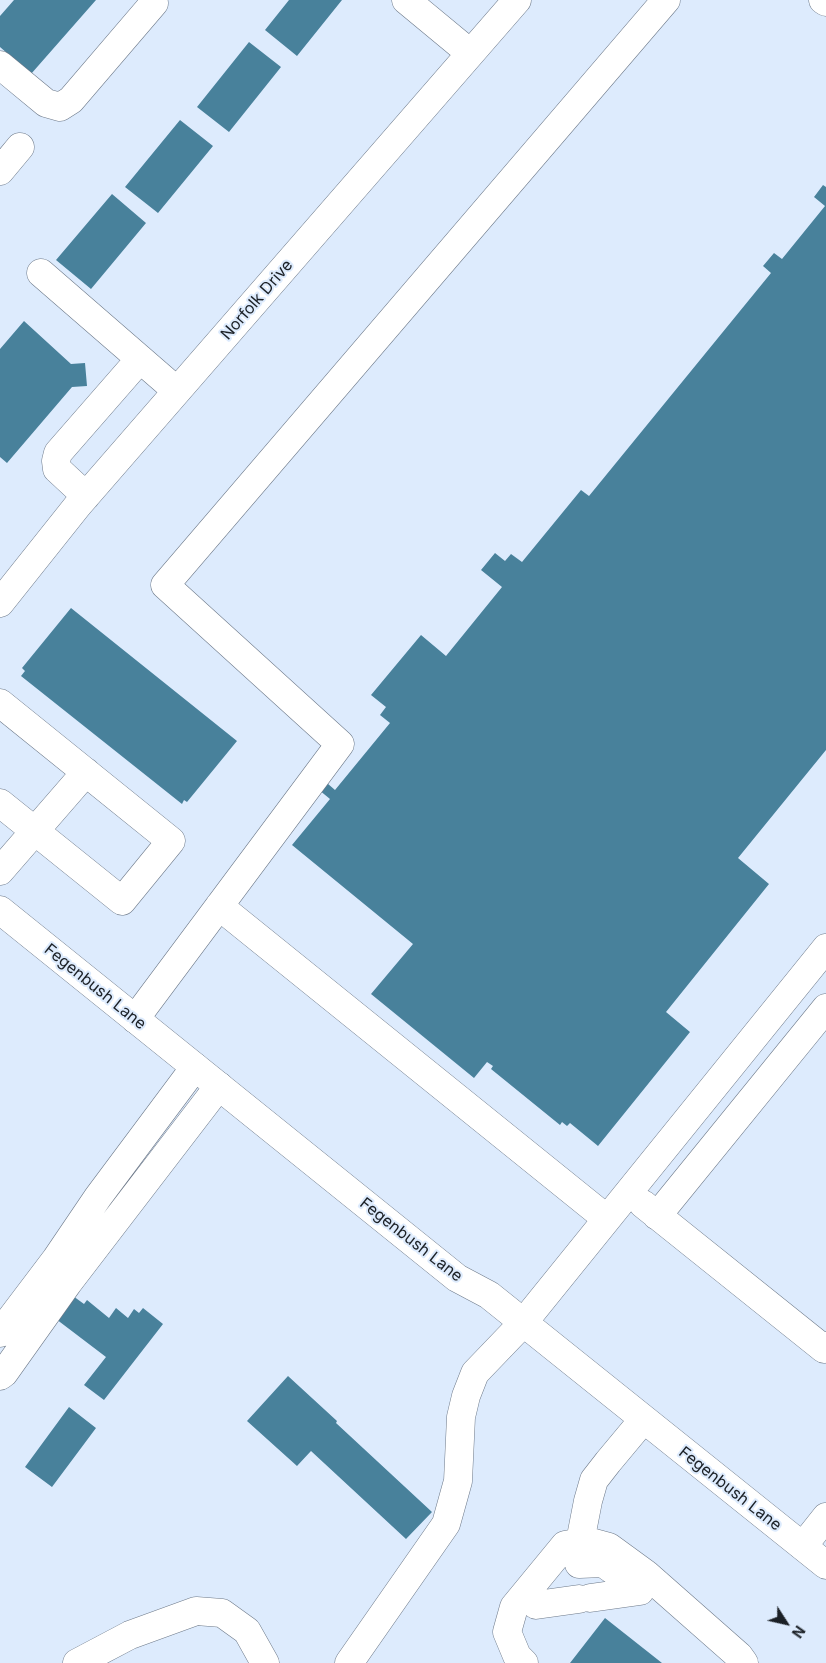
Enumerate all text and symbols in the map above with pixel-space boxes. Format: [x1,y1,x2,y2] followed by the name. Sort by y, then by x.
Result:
[217,256,297,344] street label: Norfolk Drive
[40,940,150,1034] street label: Fegenbush Lane
[356,1194,466,1286] street label: Fegenbush Lane
[675,1443,785,1535] street label: Fegenbush Lane
[761,1598,811,1648] north arrow
[789,1623,809,1641] text: N

